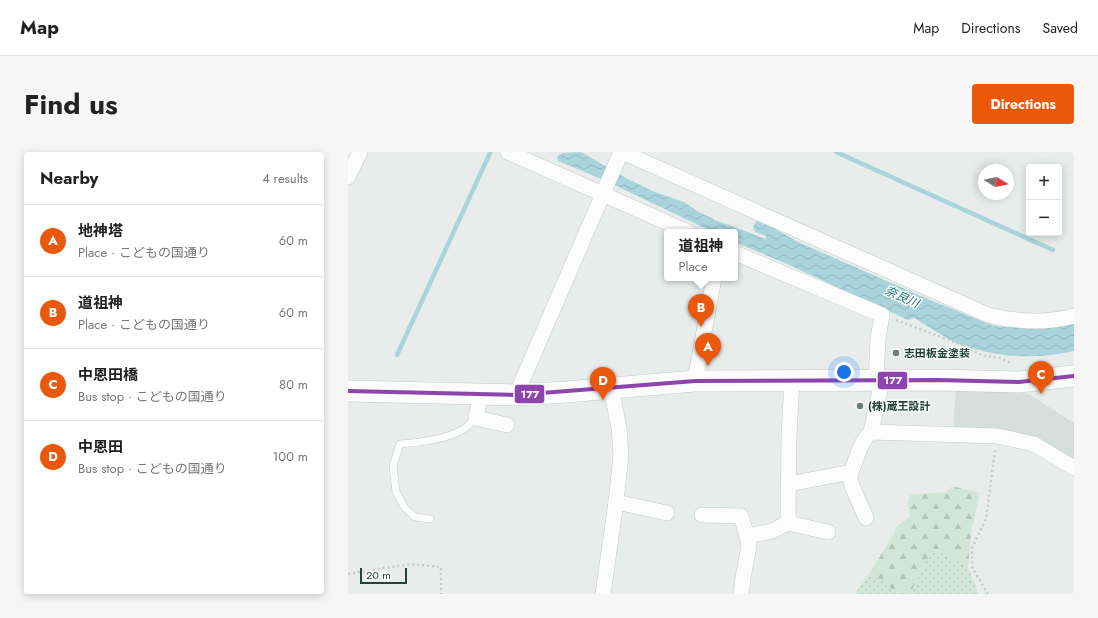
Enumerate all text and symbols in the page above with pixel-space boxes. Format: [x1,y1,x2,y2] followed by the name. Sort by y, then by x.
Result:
[20,14,59,41] text: Map
[913,18,939,38] text: Map
[961,18,1021,38] text: Directions
[1043,18,1078,38] text: Saved
[24,84,118,125] text: Find us
[972,84,1074,124] button: Directions
[978,164,1014,200] north arrow
[1026,164,1062,236] map controls
[1026,164,1062,200] button: +
[40,166,98,190] text: Nearby
[262,169,308,188] text: 4 results
[1026,200,1062,236] button: −
[78,220,123,242] text: 地神塔
[664,229,738,281] popup
[48,231,58,250] text: A
[279,231,308,250] text: 60 m
[678,235,724,257] text: 道祖神
[78,243,210,262] text: Place · こどもの国通り
[678,257,708,276] text: Place
[882,281,924,313] water label: 奈良川
[78,292,123,314] text: 道祖神
[688,294,714,327] pin: B
[49,303,57,322] text: B
[279,303,308,322] text: 60 m
[78,315,210,334] text: Place · こどもの国通り
[695,333,721,366] pin: A
[904,345,970,361] place label: 志田板金塗装
[891,348,901,358] marker: 志田板金塗装
[1028,361,1054,394] pin: C
[834,362,854,382] your location
[78,364,138,386] text: 中恩田橋
[590,367,616,400] pin: D
[877,371,908,390] line badge: 177
[884,372,903,388] text: 177
[48,375,58,394] text: C
[279,375,308,394] text: 80 m
[514,384,545,404] line badge: 177
[521,386,540,402] text: 177
[78,387,227,406] text: Bus stop · こどもの国通り
[868,398,931,414] place label: (株)蔵王設計
[855,401,865,411] marker: (株)蔵王設計
[78,436,123,458] text: 中恩田
[48,447,58,466] text: D
[273,447,308,466] text: 100 m
[78,459,227,478] text: Bus stop · こどもの国通り
[360,566,407,585] scale bar
[366,567,391,583] text: 20 m

